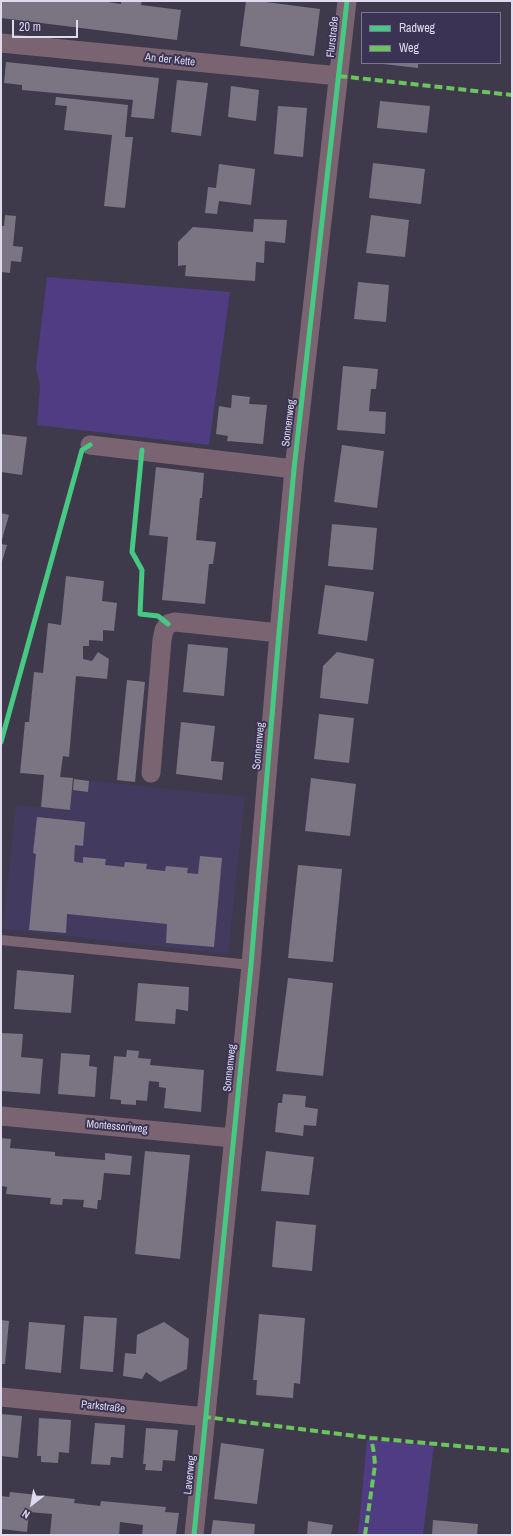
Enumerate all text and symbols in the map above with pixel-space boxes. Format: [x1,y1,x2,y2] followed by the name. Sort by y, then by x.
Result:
[14,12,80,38] scale bar
[361,12,501,64] legend
[324,16,342,58] street label: Flurstraße
[19,19,41,35] text: 20 m
[399,20,435,36] text: Radweg
[399,40,419,56] text: Weg
[144,51,196,69] street label: An der Kette
[280,399,298,447] street label: Sonnenweg
[250,722,268,770] street label: Sonnenweg
[221,1044,239,1092] street label: Sonnenweg
[86,1118,148,1136] street label: Montessoriweg
[80,1398,126,1416] street label: Parkstraße
[181,1455,199,1495] street label: Laverweg
[12,1484,52,1524] north arrow
[19,1507,32,1522] text: N

